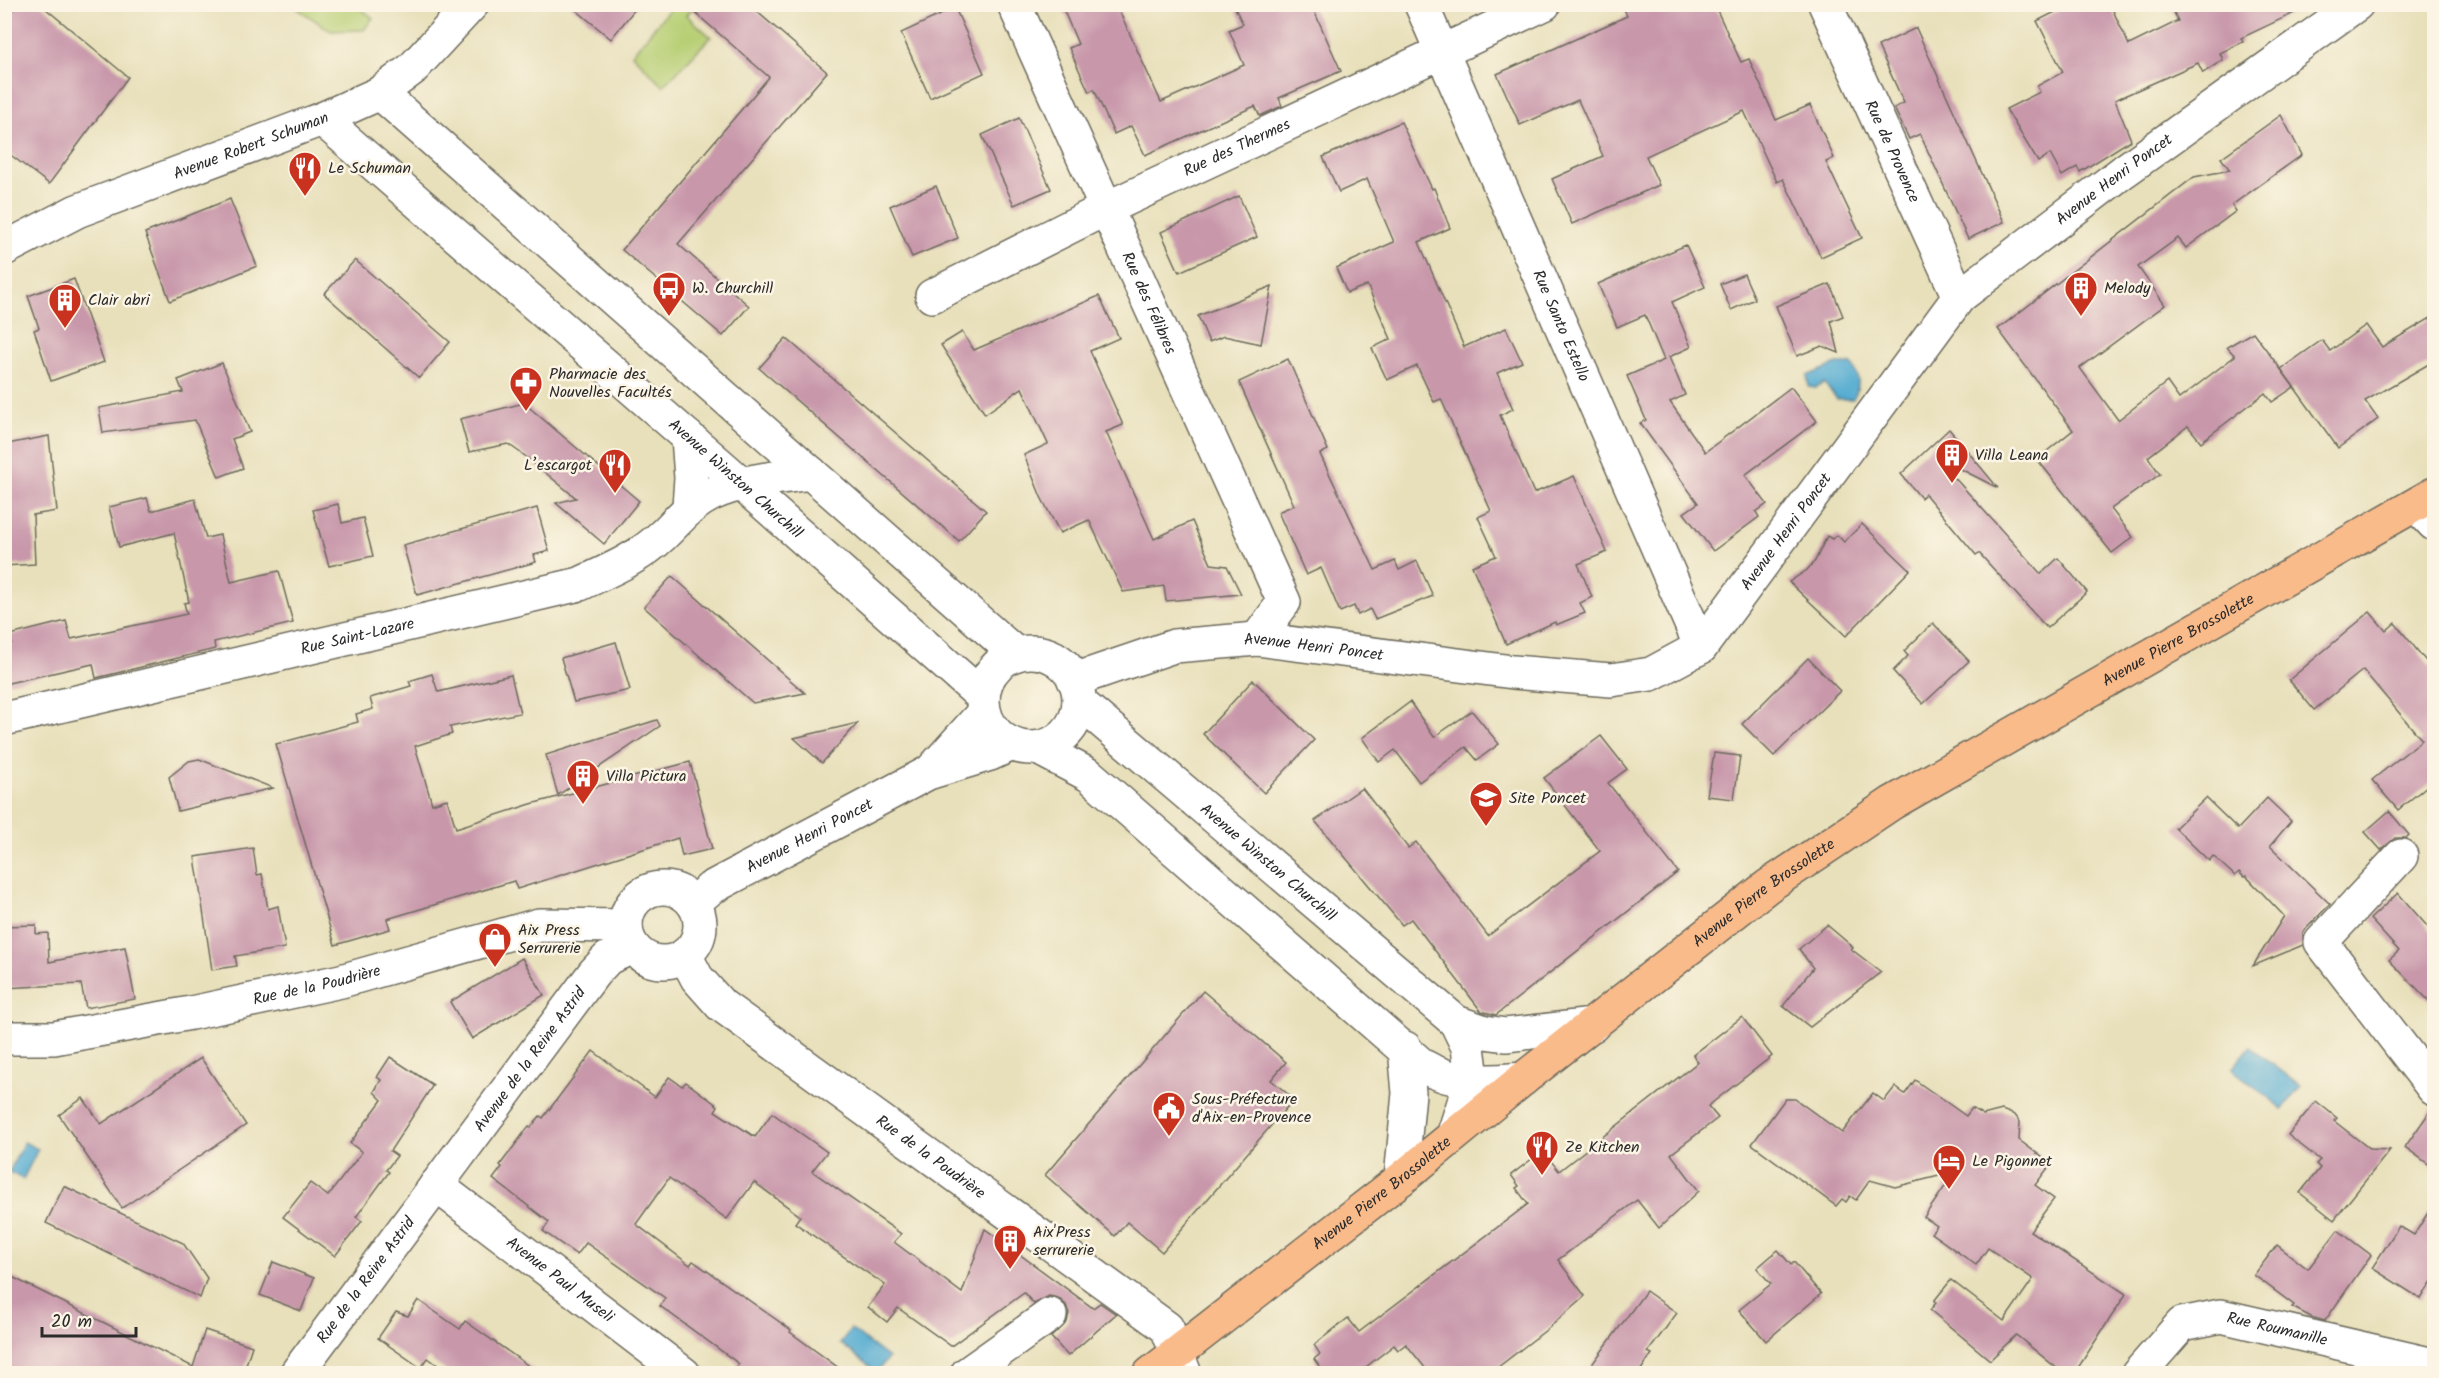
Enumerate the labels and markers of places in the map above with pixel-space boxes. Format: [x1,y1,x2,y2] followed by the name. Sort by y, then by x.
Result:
[287,150,323,197] restaurant icon: Le Schuman
[328,156,411,181] place label: Le Schuman
[651,270,687,317] bus stop icon: W. Churchill
[2063,270,2099,317] building icon: Melody
[692,276,773,301] place label: W. Churchill
[2104,276,2151,301] place label: Melody
[47,282,83,329] building icon: Clair abri
[88,288,151,313] place label: Clair abri
[549,362,672,405] place label: Pharmacie des Nouvelles Facultés
[508,365,544,412] pharmacy icon: Pharmacie des Nouvelles Facultés
[1934,437,1970,484] building icon: Villa Leana
[1975,443,2049,468] place label: Villa Leana
[597,447,633,494] restaurant icon: L’escargot
[524,453,593,478] place label: L’escargot
[565,758,601,805] building icon: Villa Pictura
[606,764,686,789] place label: Villa Pictura
[1468,780,1504,827] school or university icon: Site Poncet
[1509,786,1587,811] place label: Site Poncet
[518,918,581,961] place label: Aix Press Serrurerie
[477,921,513,968] shop icon: Aix Press Serrurerie
[1192,1087,1311,1130] place label: Sous-Préfecture d'Aix-en-Provence
[1151,1090,1187,1137] public building icon: Sous-Préfecture d'Aix-en-Provence
[1524,1129,1560,1176] restaurant icon: Ze Kitchen
[1565,1135,1639,1160] place label: Ze Kitchen
[1931,1143,1967,1190] hotel icon: Le Pigonnet
[1972,1149,2053,1174] place label: Le Pigonnet
[1033,1220,1094,1263] place label: Aix'Press serrurerie
[992,1223,1028,1270] building icon: Aix'Press serrurerie

